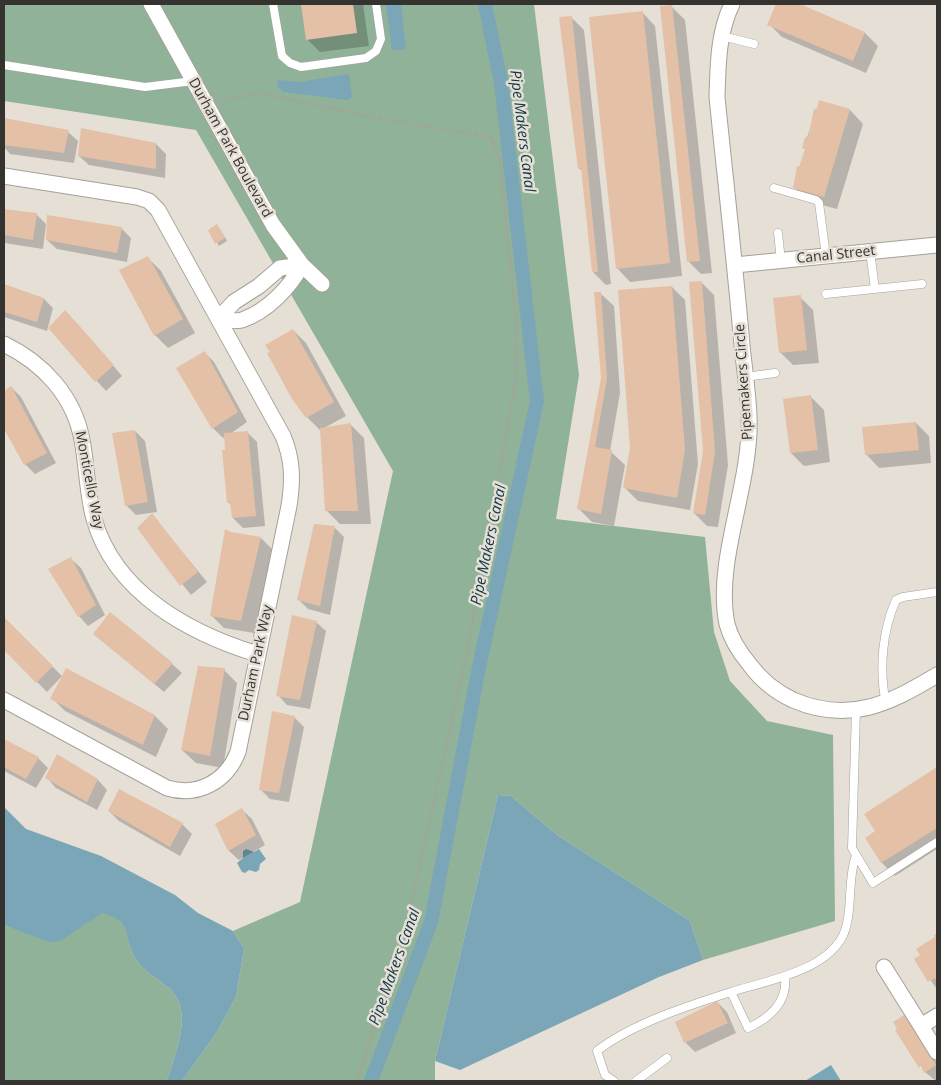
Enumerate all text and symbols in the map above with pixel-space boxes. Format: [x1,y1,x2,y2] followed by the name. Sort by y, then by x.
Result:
[506,69,538,193] water label: Pipe Makers Canal
[185,75,275,221] street label: Durham Park Boulevard
[796,243,876,267] street label: Canal Street
[732,323,756,441] street label: Pipemakers Circle
[71,430,107,530] street label: Monticello Way
[467,483,511,607] water label: Pipe Makers Canal
[236,604,276,722] street label: Durham Park Way
[366,906,424,1028] water label: Pipe Makers Canal

